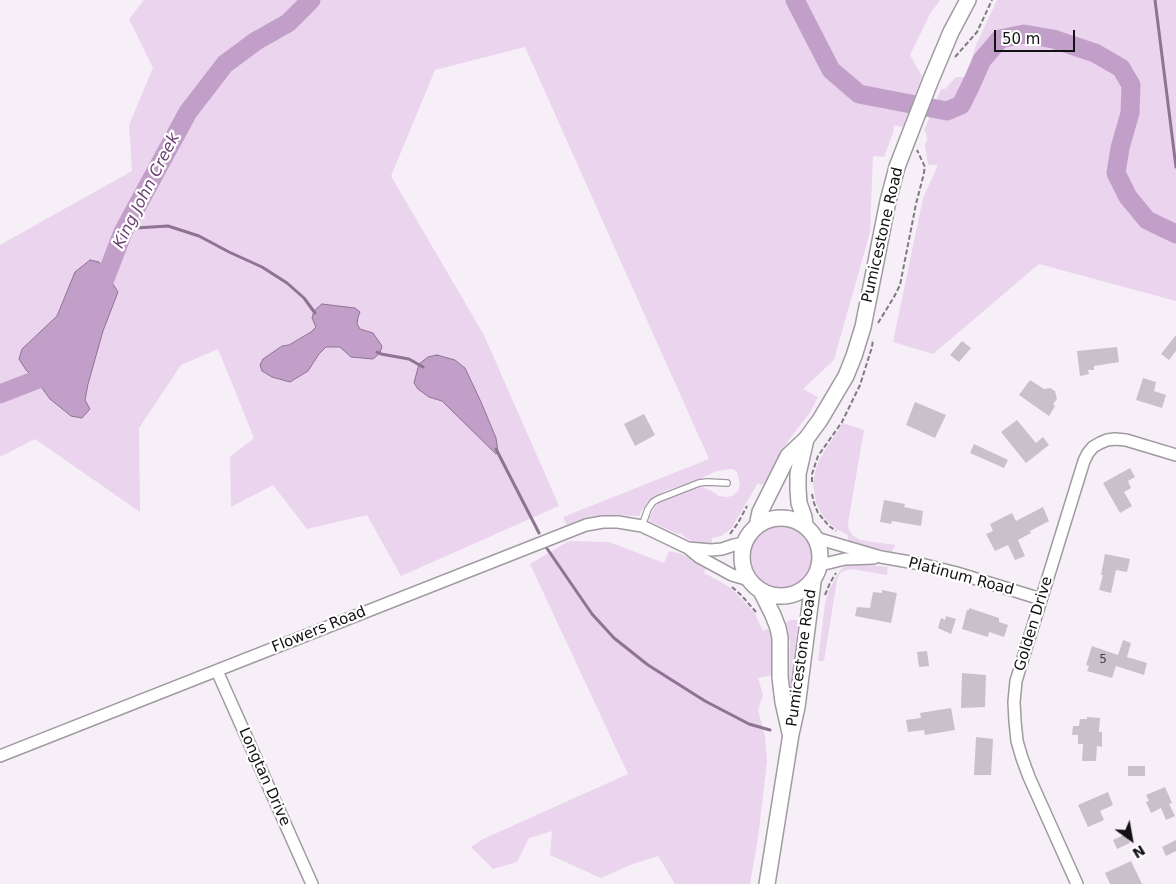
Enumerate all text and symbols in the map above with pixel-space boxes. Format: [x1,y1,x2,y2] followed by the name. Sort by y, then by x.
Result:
[996,20,1077,52] scale bar
[1002,30,1040,48] text: 50 m
[110,130,184,252] water label: King John Creek
[859,165,907,305] street label: Pumicestone Road
[906,554,1016,600] street label: Platinum Road
[1011,575,1057,673] street label: Golden Drive
[783,588,821,728] street label: Pumicestone Road
[269,603,369,657] street label: Flowers Road
[1099,653,1107,667] house number: 5
[234,725,294,829] street label: Longtan Drive
[1106,814,1156,864] north arrow
[1130,842,1148,862] text: N

